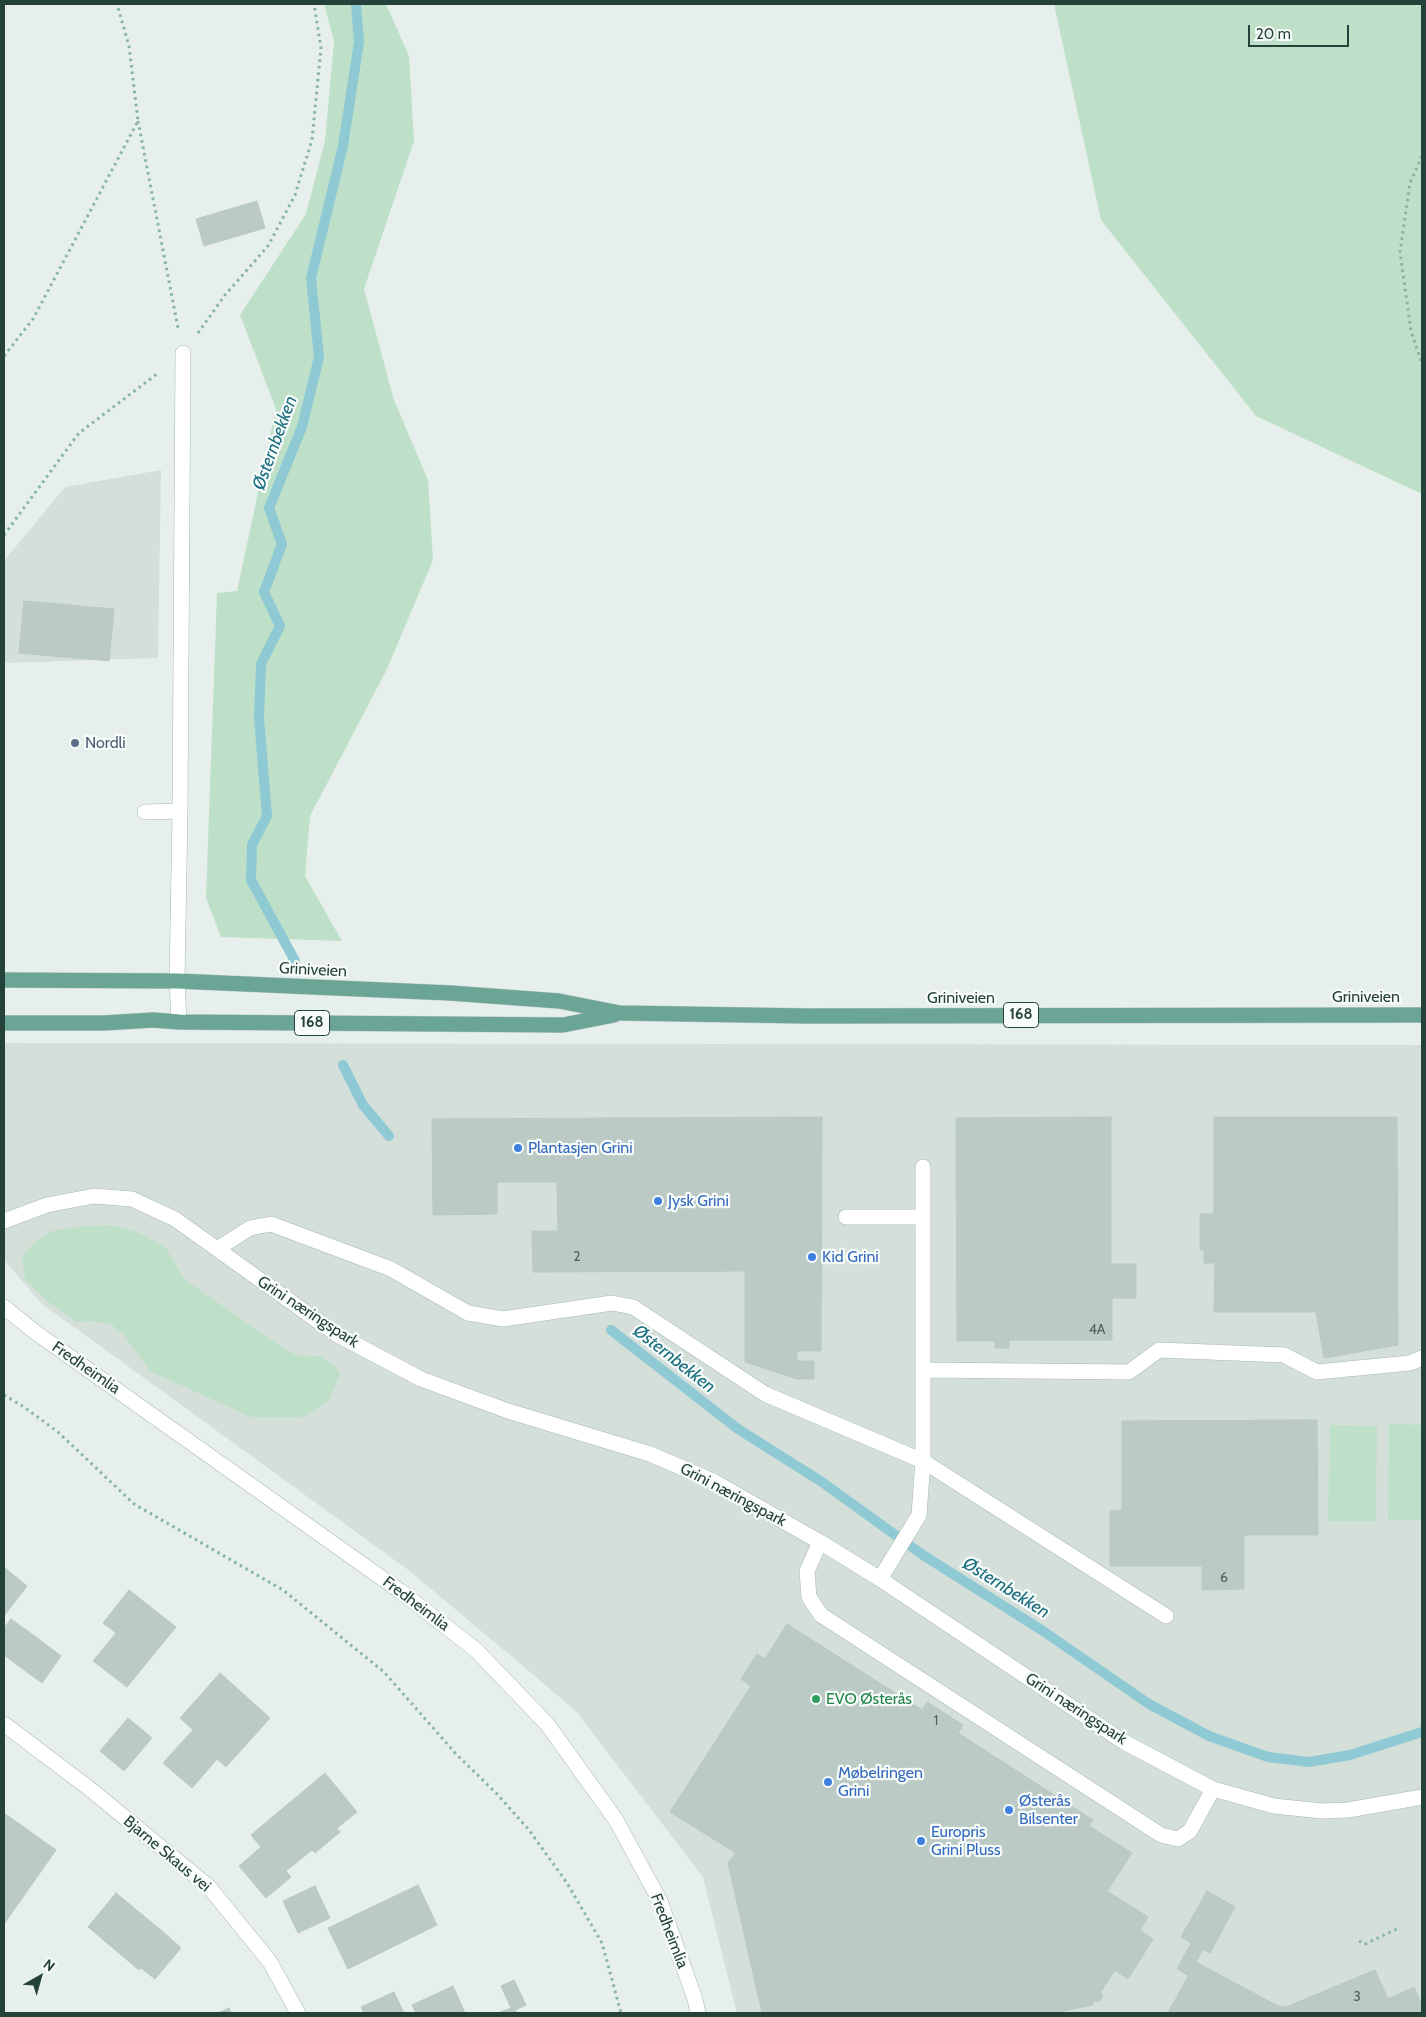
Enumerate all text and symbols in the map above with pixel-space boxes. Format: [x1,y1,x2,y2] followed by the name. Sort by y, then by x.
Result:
[1251,15,1352,47] scale bar
[1256,25,1291,43] text: 20 m
[248,393,302,493] water label: Østernbekken
[85,733,126,753] place label: Nordli
[69,737,81,749] marker: Nordli
[279,959,347,981] street label: Griniveien
[1332,987,1400,1007] street label: Griniveien
[927,988,995,1008] street label: Griniveien
[1004,1002,1038,1028] road number: 168
[294,1010,330,1036] road number: 168
[528,1138,633,1158] place label: Plantasjen Grini
[512,1142,524,1154] marker: Plantasjen Grini
[668,1191,729,1211] place label: Jysk Grini
[652,1195,664,1207] marker: Jysk Grini
[822,1247,879,1267] place label: Kid Grini
[573,1249,581,1265] house number: 2
[806,1251,818,1263] marker: Kid Grini
[254,1272,362,1352] street label: Grini næringspark
[629,1320,719,1398] water label: Østernbekken
[1089,1322,1105,1338] house number: 4A
[48,1338,124,1398] street label: Fredheimlia
[677,1459,789,1531] street label: Grini næringspark
[959,1553,1053,1623] water label: Østernbekken
[1220,1570,1228,1586] house number: 6
[379,1573,453,1635] street label: Fredheimlia
[1022,1669,1130,1749] street label: Grini næringspark
[826,1689,912,1709] place label: EVO Østerås
[810,1693,822,1705] marker: EVO Østerås
[934,1713,938,1729] house number: 1
[838,1763,923,1801] place label: Møbelringen Grini
[822,1776,834,1788] marker: Møbelringen Grini
[1019,1791,1078,1829] place label: Østerås Bilsenter
[1003,1804,1015,1816] marker: Østerås Bilsenter
[119,1812,215,1896] street label: Bjarne Skaus vei
[931,1822,1001,1860] place label: Europris Grini Pluss
[915,1835,927,1847] marker: Europris Grini Pluss
[646,1891,692,1971] street label: Fredheimlia
[15,1952,65,2002] north arrow
[40,1955,59,1975] text: N
[1353,1989,1361,2005] house number: 3

